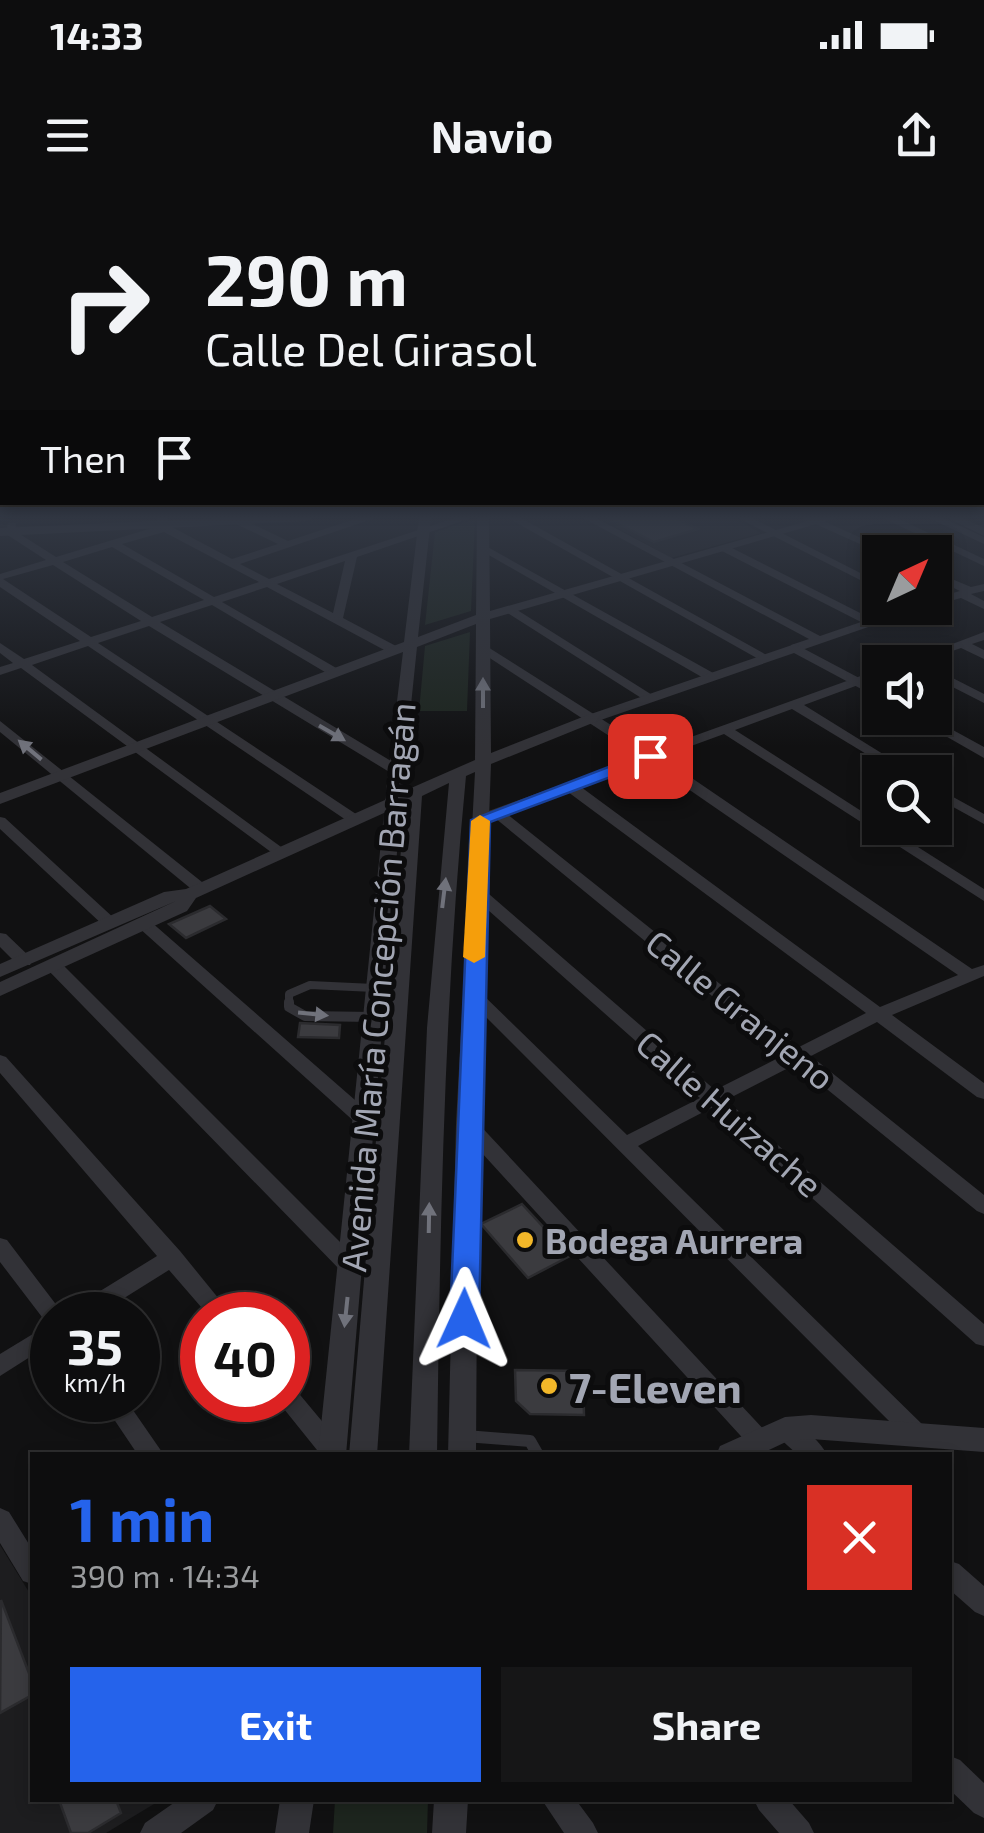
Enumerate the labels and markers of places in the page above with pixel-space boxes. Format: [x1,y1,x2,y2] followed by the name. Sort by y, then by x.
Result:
[608,714,693,799] pin
[545,1219,803,1261] place label: Bodega Aurrera
[514,1229,536,1251] marker: Bodega Aurrera
[569,1361,742,1411] place label: 7-Eleven
[538,1375,560,1397] marker: 7-Eleven

